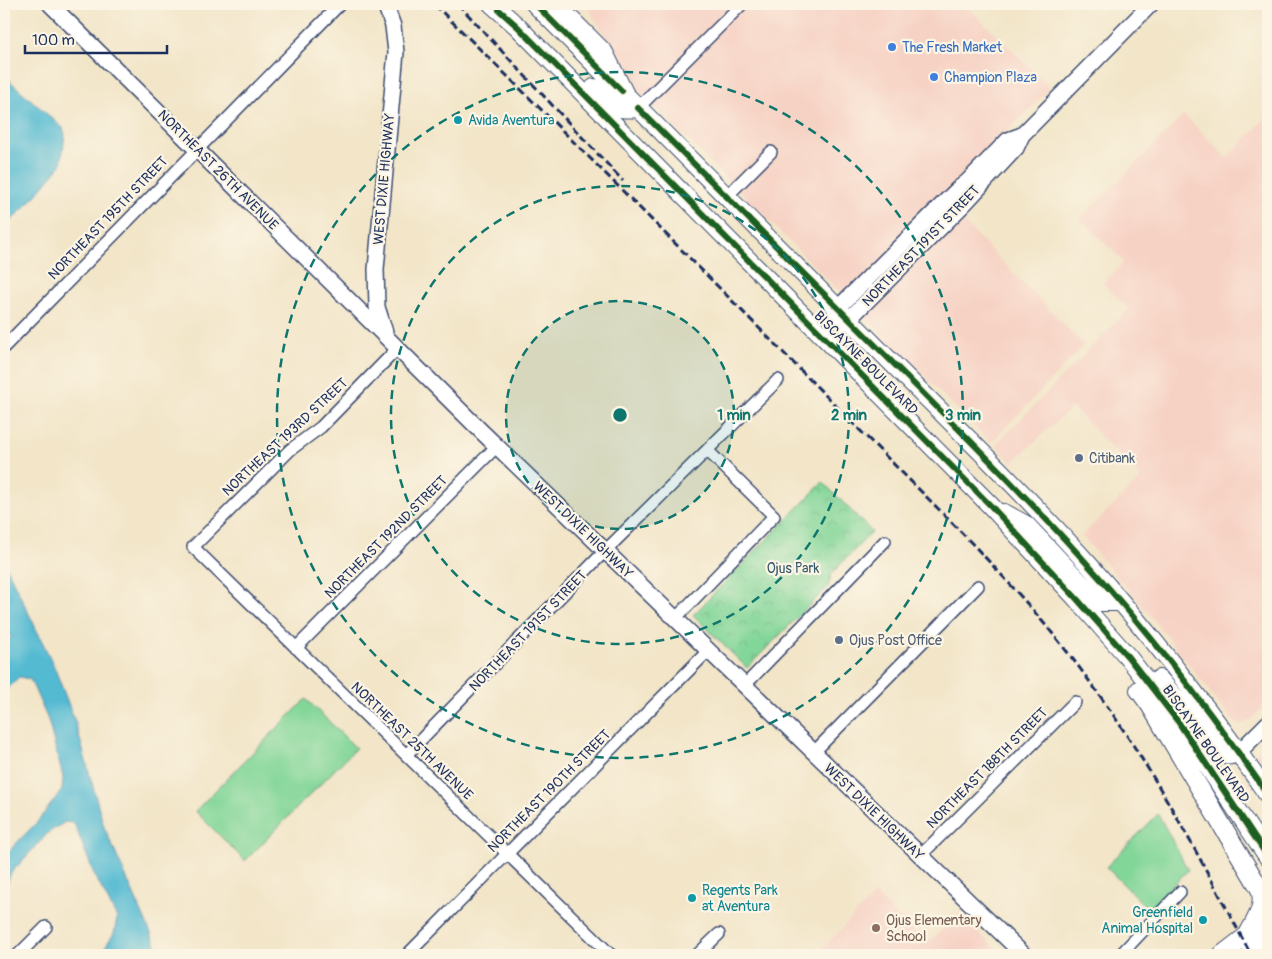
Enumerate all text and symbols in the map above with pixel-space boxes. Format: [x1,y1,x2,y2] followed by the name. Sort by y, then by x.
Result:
[25,22,168,54] scale bar
[32,31,75,50] text: 100 m
[902,39,1003,56] place label: The Fresh Market
[886,41,898,53] marker: The Fresh Market
[944,69,1037,86] place label: Champion Plaza
[928,71,940,83] marker: Champion Plaza
[154,106,282,234] street label: NORTHEAST 26TH AVENUE
[370,112,398,246] street label: WEST DIXIE HIGHWAY
[468,112,555,129] place label: Avida Aventura
[452,114,464,126] marker: Avida Aventura
[45,153,171,283] street label: NORTHEAST 195TH STREET
[859,182,984,310] street label: NORTHEAST 191ST STREET
[810,307,922,419] street label: BISCAYNE BOULEVARD
[219,374,351,500] street label: NORTHEAST 193RD STREET
[611,406,629,424] centre of rings
[717,406,751,425] text: 1 min
[831,406,867,425] text: 2 min
[945,406,981,425] text: 3 min
[1089,450,1135,467] place label: Citibank
[1073,452,1085,464] marker: Citibank
[321,472,451,602] street label: NORTHEAST 192ND STREET
[530,478,636,582] street label: WEST DIXIE HIGHWAY
[767,560,820,577] park label: Ojus Park
[466,567,591,695] street label: NORTHEAST 191ST STREET
[849,632,942,649] place label: Ojus Post Office
[833,634,845,646] marker: Ojus Post Office
[348,678,476,804] street label: NORTHEAST 25TH AVENUE
[1159,682,1253,806] street label: BISCAYNE BOULEVARD
[923,704,1051,832] street label: NORTHEAST 188TH STREET
[484,726,614,856] street label: NORTHEAST 190TH STREET
[821,760,927,864] street label: WEST DIXIE HIGHWAY
[702,882,778,915] place label: Regents Park at Aventura
[686,892,698,904] marker: Regents Park at Aventura
[1101,904,1193,937] place label: Greenfield Animal Hospital
[886,912,982,945] place label: Ojus Elementary School
[1197,914,1209,926] marker: Greenfield Animal Hospital
[870,922,882,934] marker: Ojus Elementary School

